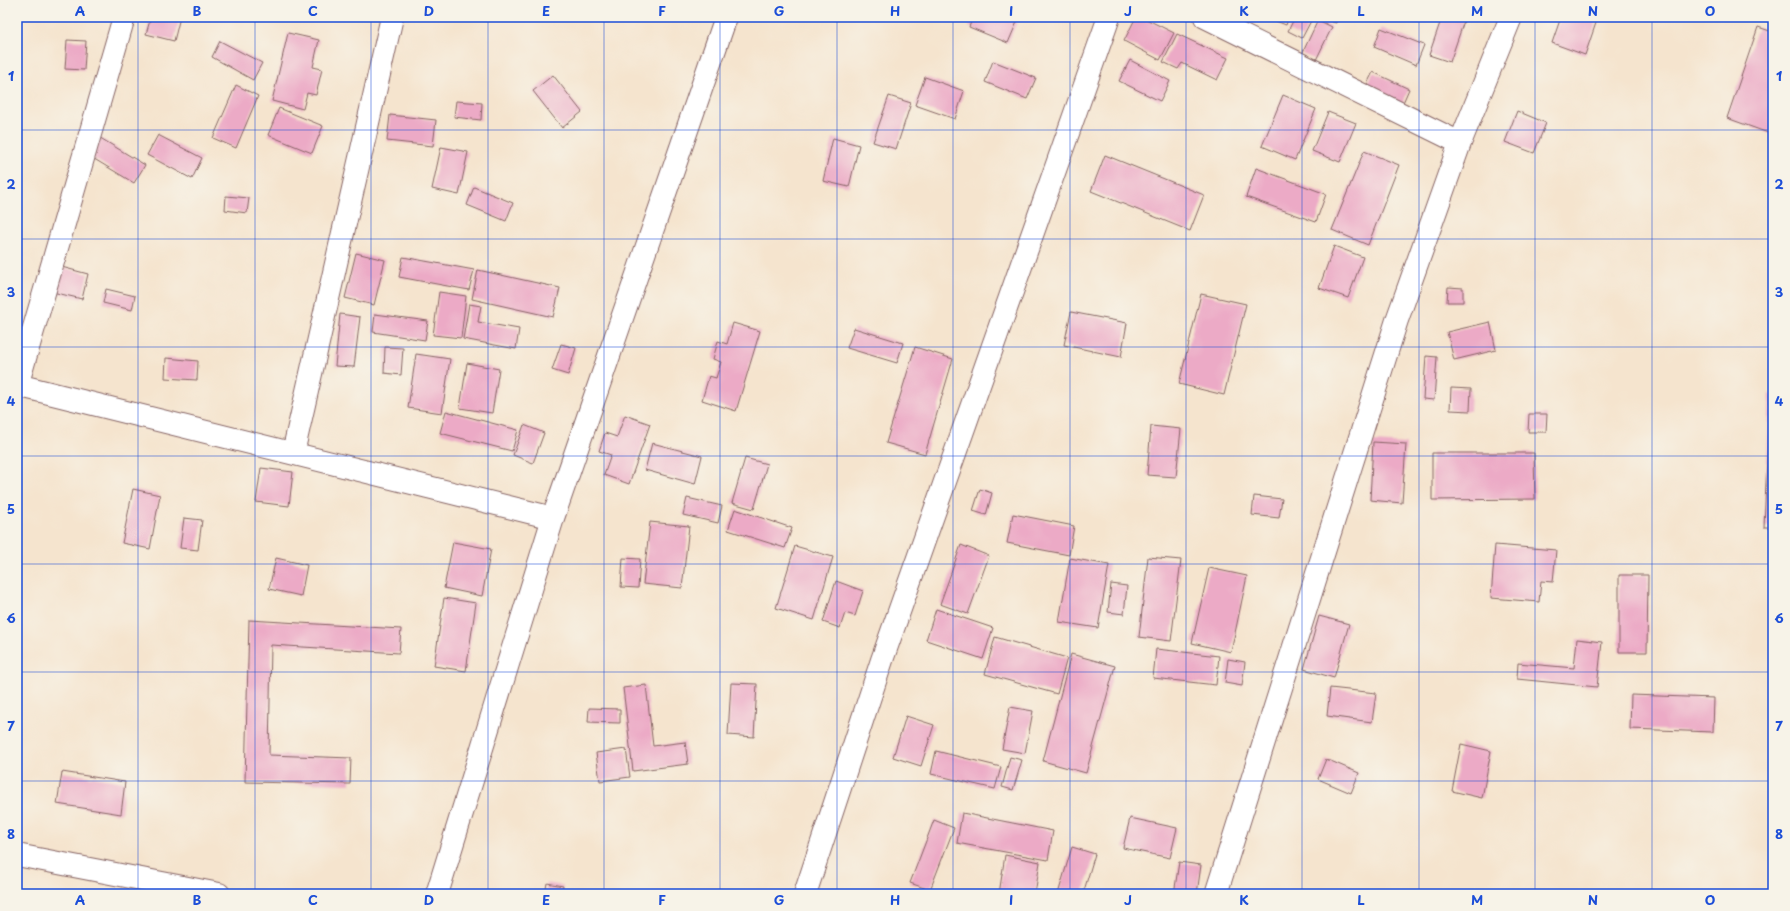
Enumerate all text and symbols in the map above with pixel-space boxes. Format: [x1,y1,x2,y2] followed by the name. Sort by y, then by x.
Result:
[75,1,85,20] text: A
[193,1,202,20] text: B
[308,1,318,20] text: C
[424,1,434,20] text: D
[542,1,550,20] text: E
[658,1,666,20] text: F
[774,1,784,20] text: G
[890,1,900,20] text: H
[1009,1,1013,20] text: I
[1124,1,1132,20] text: J
[1239,1,1249,20] text: K
[1357,1,1365,20] text: L
[1471,1,1483,20] text: M
[1588,1,1598,20] text: N
[1705,1,1715,20] text: O
[8,66,14,85] text: 1
[1776,66,1782,85] text: 1
[6,174,16,193] text: 2
[1774,174,1784,193] text: 2
[7,282,16,301] text: 3
[1775,282,1784,301] text: 3
[7,391,16,410] text: 4
[1775,391,1784,410] text: 4
[7,499,15,518] text: 5
[1775,499,1783,518] text: 5
[6,608,16,627] text: 6
[1774,608,1784,627] text: 6
[7,716,15,735] text: 7
[1775,716,1783,735] text: 7
[7,824,15,843] text: 8
[1775,824,1783,843] text: 8
[75,890,85,909] text: A
[193,890,202,909] text: B
[308,890,318,909] text: C
[424,890,434,909] text: D
[542,890,550,909] text: E
[658,890,666,909] text: F
[774,890,784,909] text: G
[890,890,900,909] text: H
[1009,890,1013,909] text: I
[1124,890,1132,909] text: J
[1239,890,1249,909] text: K
[1357,890,1365,909] text: L
[1471,890,1483,909] text: M
[1588,890,1598,909] text: N
[1705,890,1715,909] text: O

